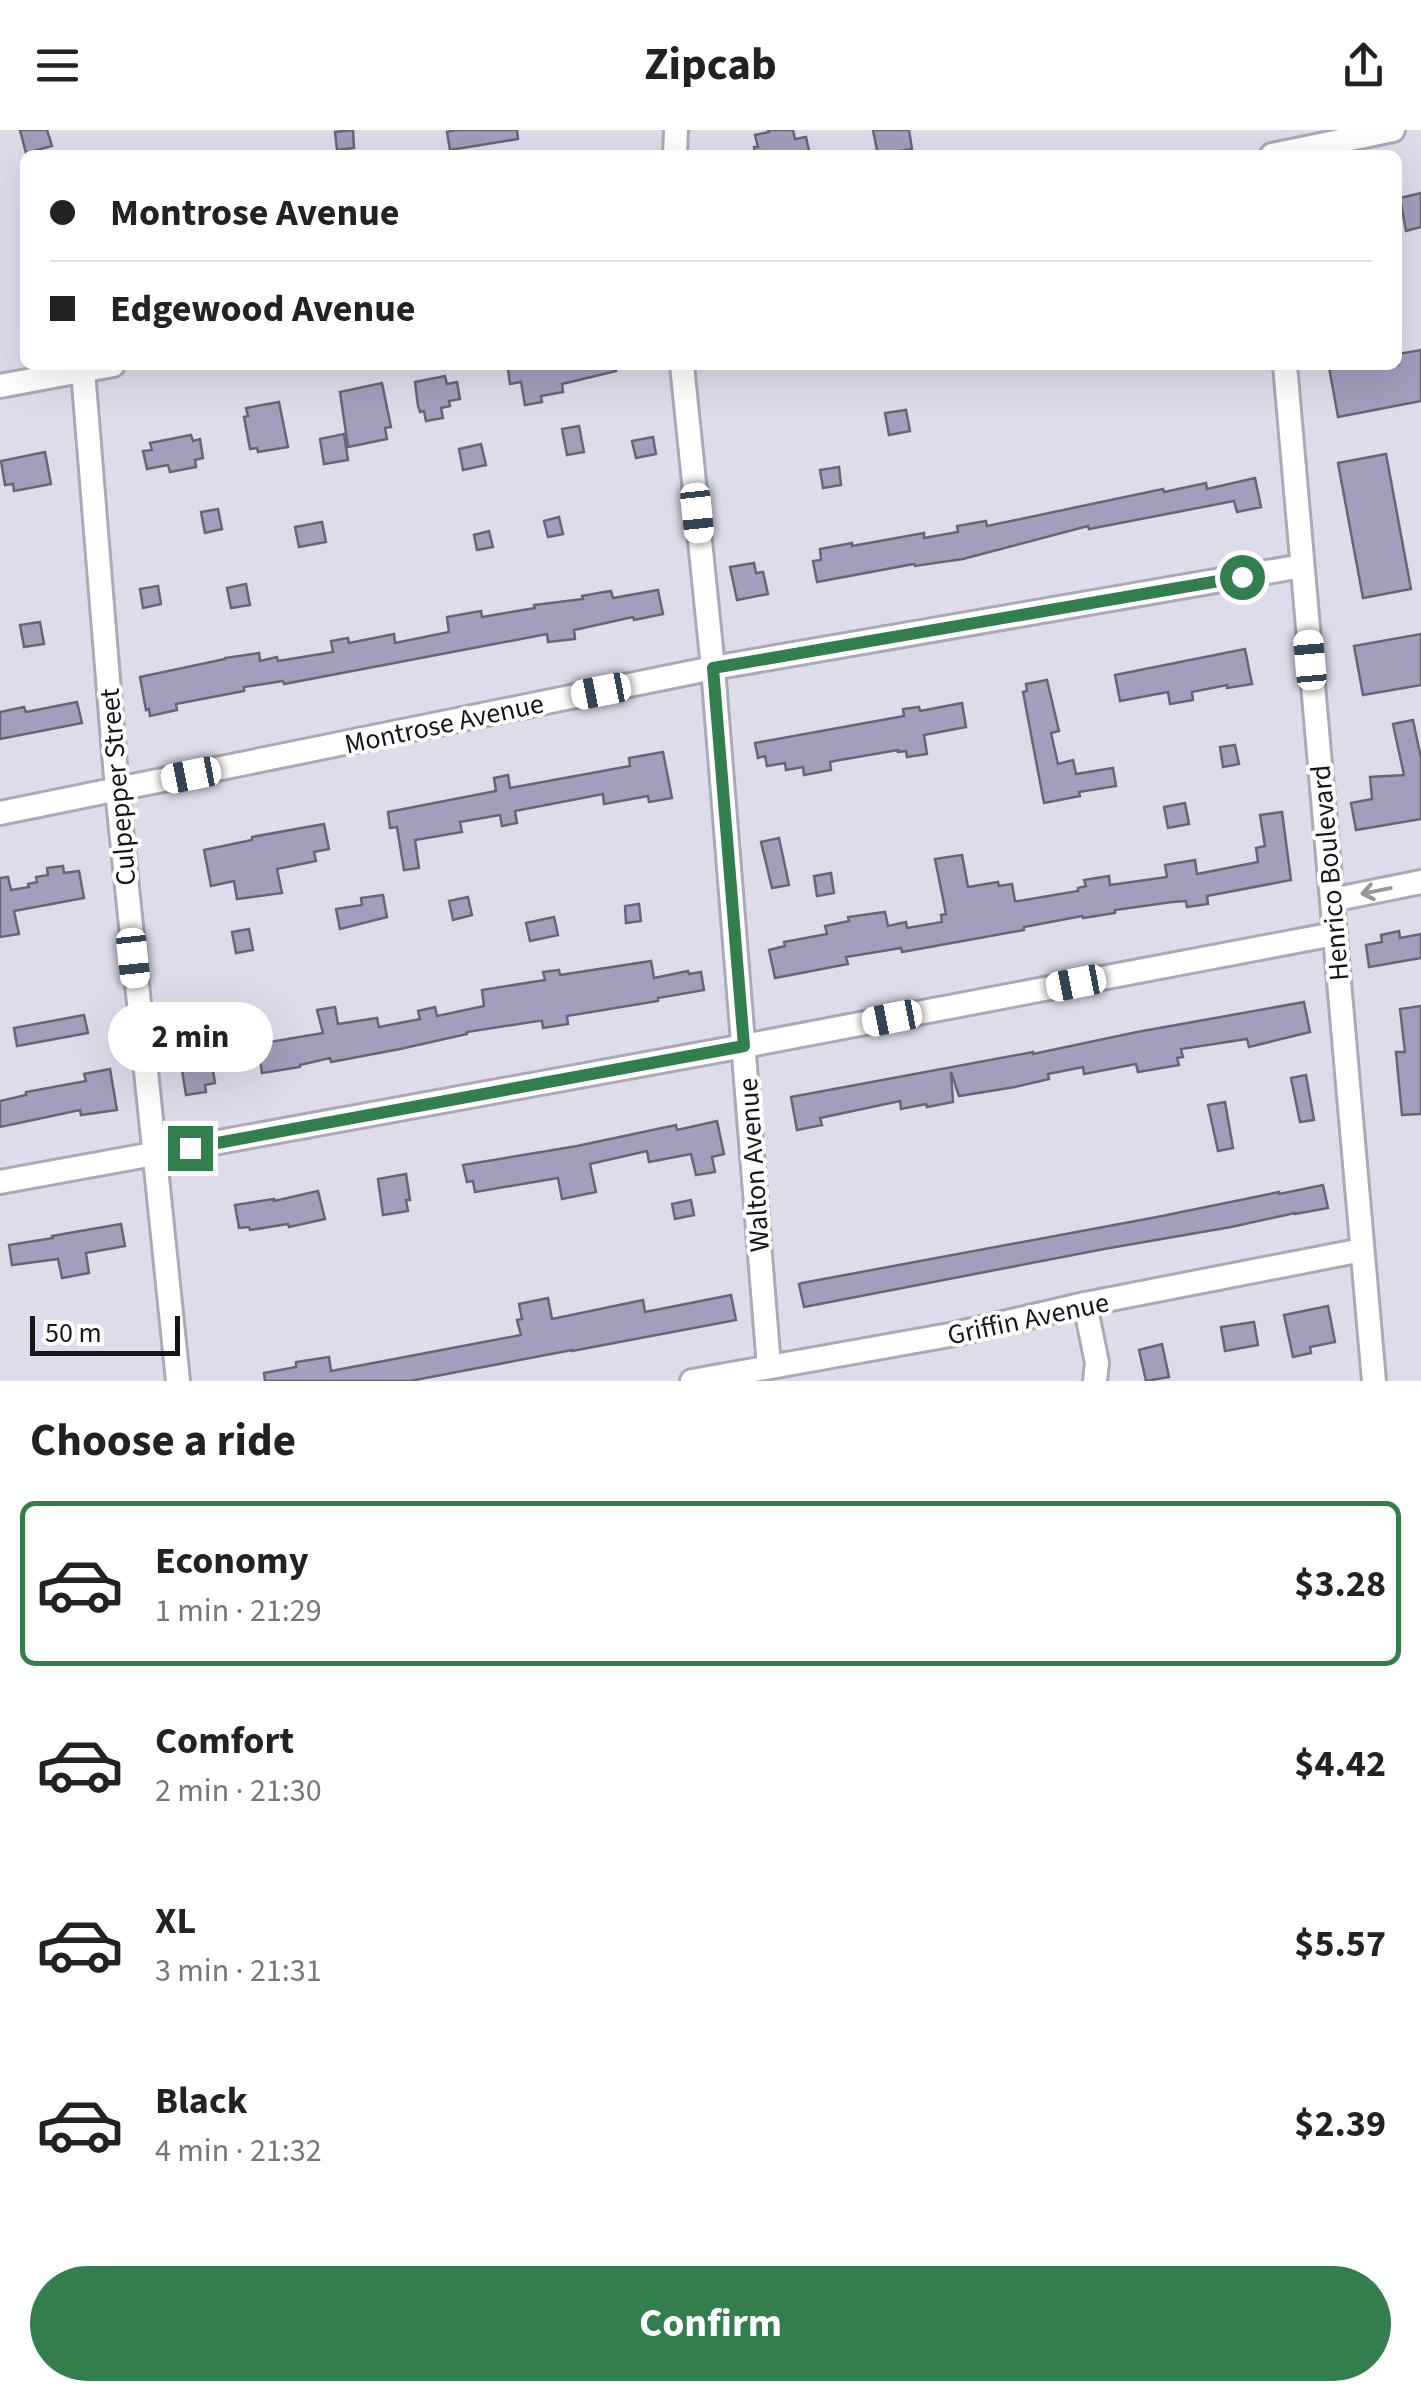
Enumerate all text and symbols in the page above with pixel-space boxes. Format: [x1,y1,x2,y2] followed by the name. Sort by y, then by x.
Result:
[644,33,777,97] text: Zipcab
[30,38,85,93] icon: menu
[1336,38,1391,93] icon: share
[110,186,400,240] text: Montrose Avenue
[110,282,415,336] text: Edgewood Avenue
[679,482,715,544] car
[1220,555,1265,600] route start
[1292,629,1328,691] car
[569,671,633,711] car
[341,683,547,765] street label: Montrose Avenue
[89,686,147,887] street label: Culpepper Street
[159,755,223,795] car
[1301,763,1359,983] street label: Henrico Boulevard
[1361,883,1393,902] one-way arrow
[115,927,151,989] car
[1044,963,1108,1003] car
[860,998,924,1038] car
[108,1003,272,1073] callout: 2 min
[152,1014,229,1060] text: 2 min
[728,1077,780,1253] street label: Walton Avenue
[168,1126,213,1171] route end
[944,1282,1113,1356] street label: Griffin Avenue
[30,1311,180,1356] scale bar
[45,1313,102,1353] text: 50 m
[30,1409,296,1473] text: Choose a ride
[155,1534,308,1588] text: Economy
[35,1539,125,1629] icon: car
[1294,1557,1386,1611] text: $3.28
[155,1588,322,1634] text: 1 min · 21:29
[155,1714,294,1768] text: Comfort
[35,1719,125,1809] icon: car
[1294,1737,1386,1791] text: $4.42
[155,1768,322,1814] text: 2 min · 21:30
[155,1894,196,1948] text: XL
[35,1899,125,1989] icon: car
[1294,1917,1386,1971] text: $5.57
[155,1948,322,1994] text: 3 min · 21:31
[155,2074,248,2128] text: Black
[35,2079,125,2169] icon: car
[1294,2097,1386,2151] text: $2.39
[155,2128,322,2174] text: 4 min · 21:32
[30,2266,1391,2381] button: Confirm

